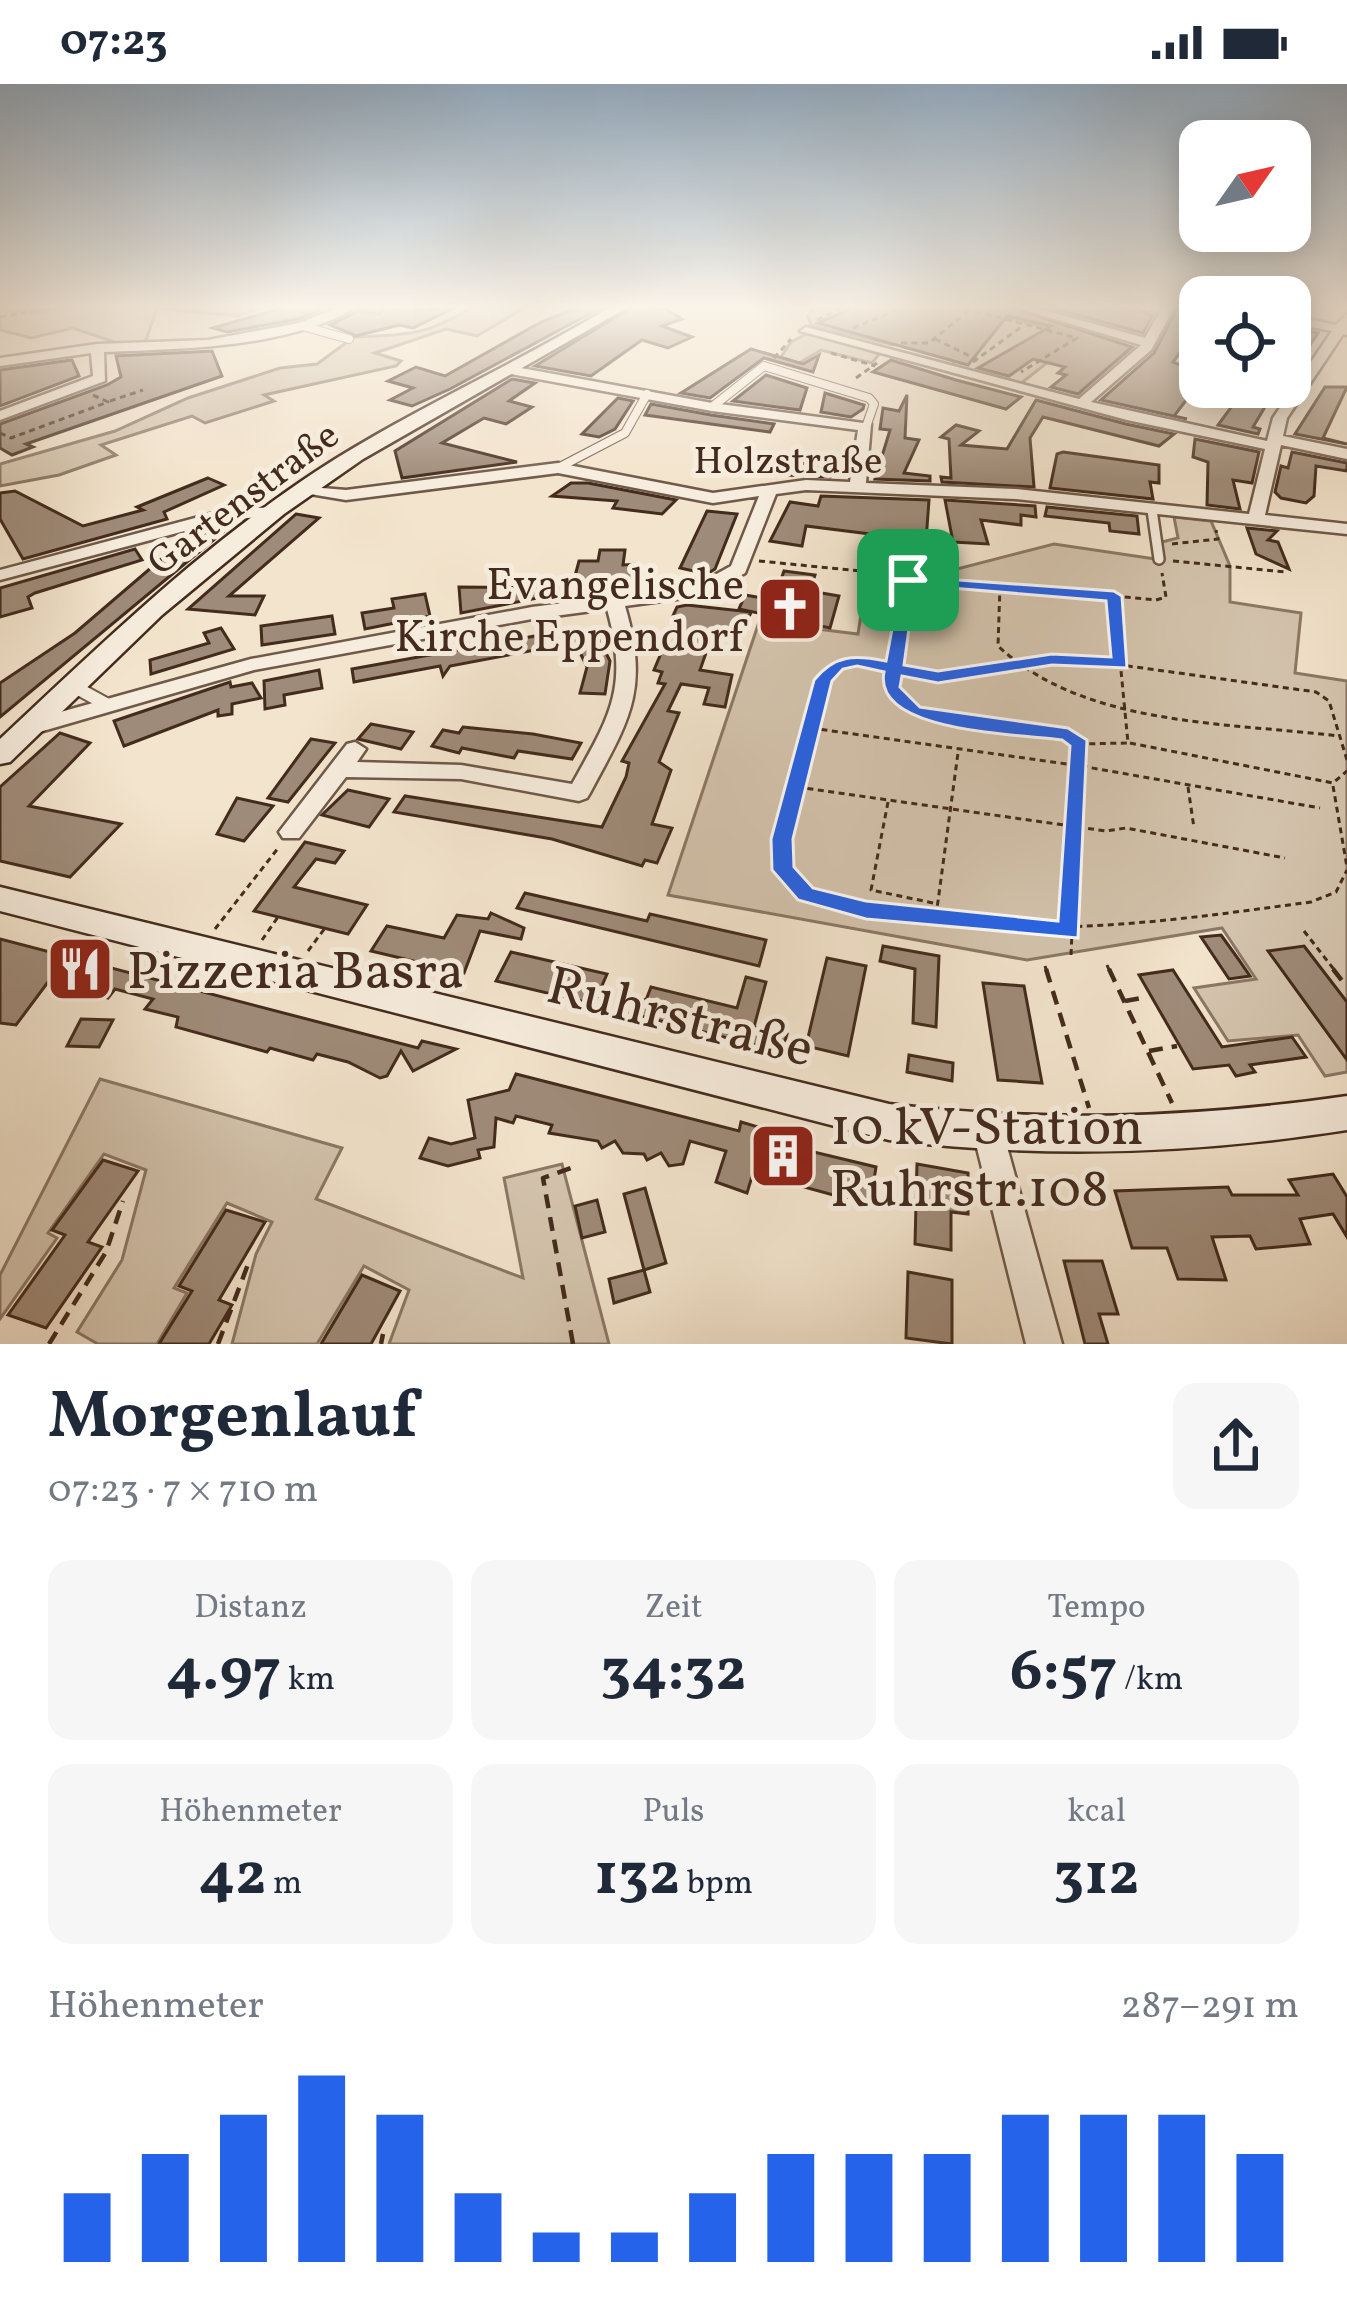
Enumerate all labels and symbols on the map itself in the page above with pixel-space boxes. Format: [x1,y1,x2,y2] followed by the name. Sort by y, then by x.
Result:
[1179,120,1311,252] north arrow
[137,410,351,590] street label: Gartenstraße
[694,436,882,490] street label: Holzstraße
[857,529,959,631] pin
[395,556,748,671] place label: Evangelische Kirche Eppendorf
[755,574,825,644] church icon: Evangelische Kirche Eppendorf
[45,934,115,1004] restaurant icon: Pizzeria Basra
[127,937,464,1012] place label: Pizzeria Basra
[539,951,821,1090] street label: Ruhrstraße
[830,1093,1144,1230] place label: 10 kV-Station Ruhrstr.108
[748,1121,818,1191] building icon: 10 kV-Station Ruhrstr.108

